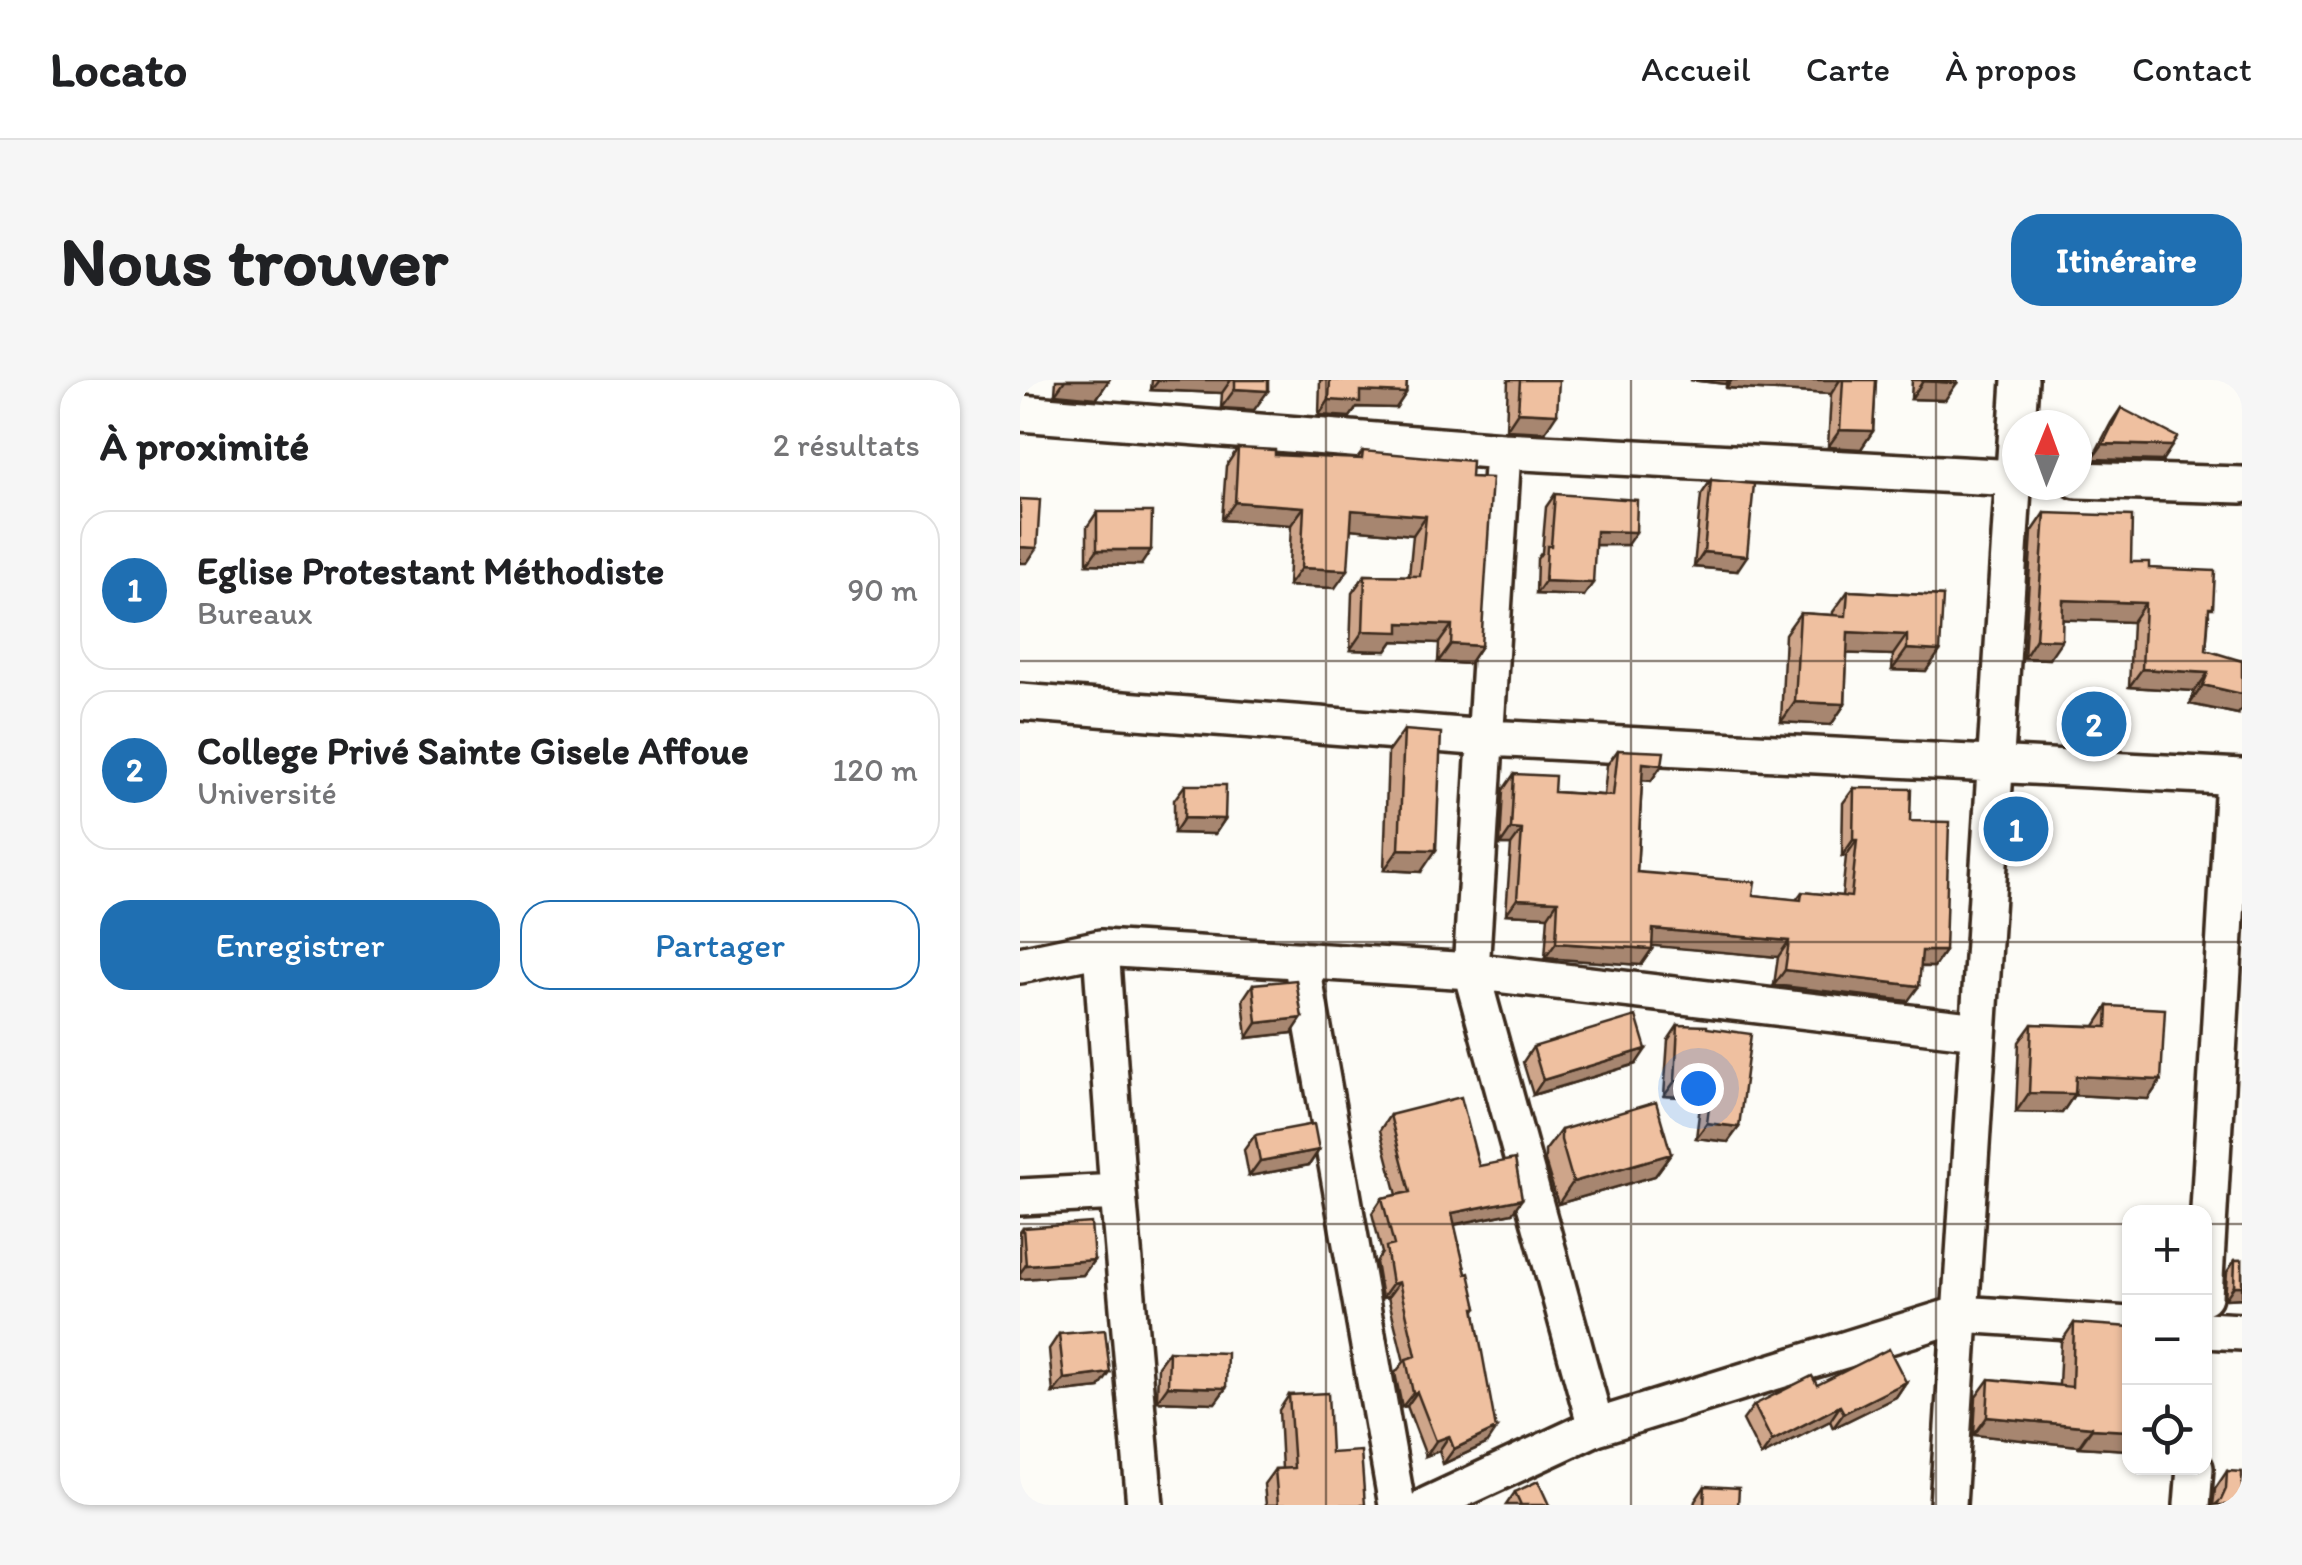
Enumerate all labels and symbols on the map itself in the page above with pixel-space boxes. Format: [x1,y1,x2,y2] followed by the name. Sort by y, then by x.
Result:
[2002,410,2092,500] north arrow
[2062,686,2126,762] pin: 2
[1984,792,2048,866] pin: 1
[1673,1063,1724,1114] your location

